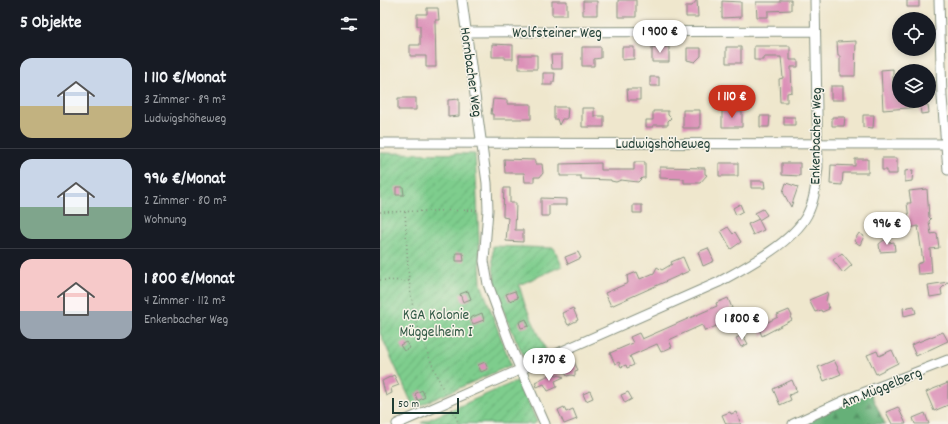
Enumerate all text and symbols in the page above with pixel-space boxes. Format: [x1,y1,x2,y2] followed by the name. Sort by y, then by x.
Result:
[20,12,82,36] text: 5 Objekte
[892,12,936,108] map controls
[892,12,936,56] button: locate
[338,13,360,35] icon: filters
[623,20,697,54] pin: 1 900 €
[512,23,602,45] street label: Wolfsteiner Weg
[642,23,678,42] text: 1 900 €
[453,26,487,119] street label: Hornbacher Weg
[892,64,936,108] button: layers
[144,67,226,91] text: 1 110 €/Monat
[52,74,100,122] icon: home
[695,85,769,119] pin: 1 110 €
[805,87,829,185] street label: Enkenbacher Weg
[718,88,746,107] text: 1 110 €
[144,91,226,110] text: 3 Zimmer · 89 m²
[144,110,226,129] text: Ludwigshöheweg
[616,134,710,156] street label: Ludwigshöheweg
[144,168,226,192] text: 996 €/Monat
[52,175,100,223] icon: home
[144,192,227,211] text: 2 Zimmer · 80 m²
[144,211,187,230] text: Wohnung
[859,212,915,246] pin: 996 €
[873,215,901,234] text: 996 €
[144,268,235,292] text: 1 800 €/Monat
[52,275,100,323] icon: home
[144,292,226,311] text: 4 Zimmer · 112 m²
[399,305,473,344] park label: KGA Kolonie Müggelheim I
[705,307,779,341] pin: 1 800 €
[724,310,760,329] text: 1 800 €
[144,311,228,330] text: Enkenbacher Weg
[512,348,586,382] pin: 1 370 €
[532,351,566,370] text: 1 370 €
[838,363,926,415] street label: Am Müggelberg
[392,396,459,415] scale bar
[398,397,419,413] text: 50 m

